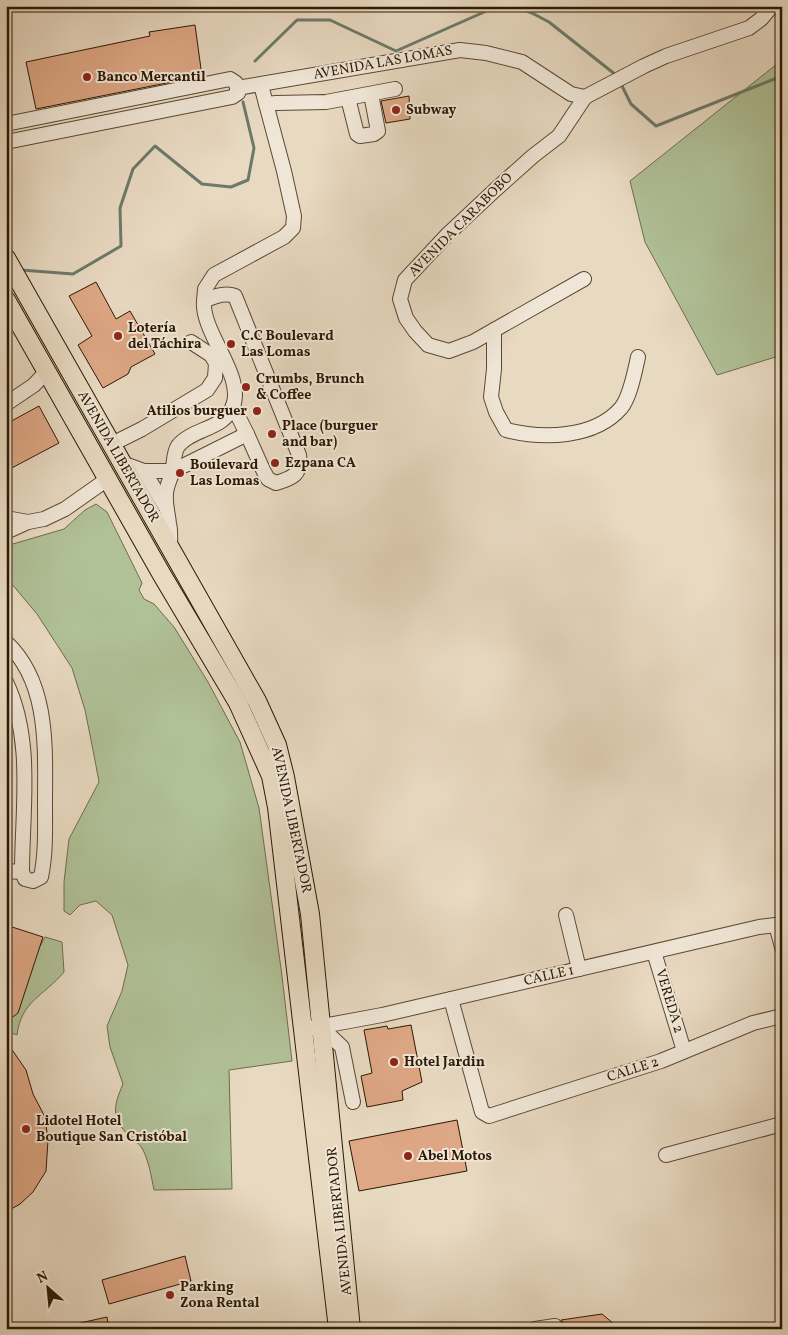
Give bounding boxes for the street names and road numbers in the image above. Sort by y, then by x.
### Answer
street label: AVENIDA LAS LOMAS [312,41,454,85]
street label: AVENIDA CARABOBO [405,169,517,281]
street label: AVENIDA LIBERTADOR [72,388,164,527]
street label: AVENIDA LIBERTADOR [266,745,316,895]
street label: CALLE 1 [522,961,576,991]
street label: VEREDA 2 [650,967,688,1035]
street label: CALLE 2 [605,1053,661,1087]
street label: AVENIDA LIBERTADOR [323,1145,357,1296]

